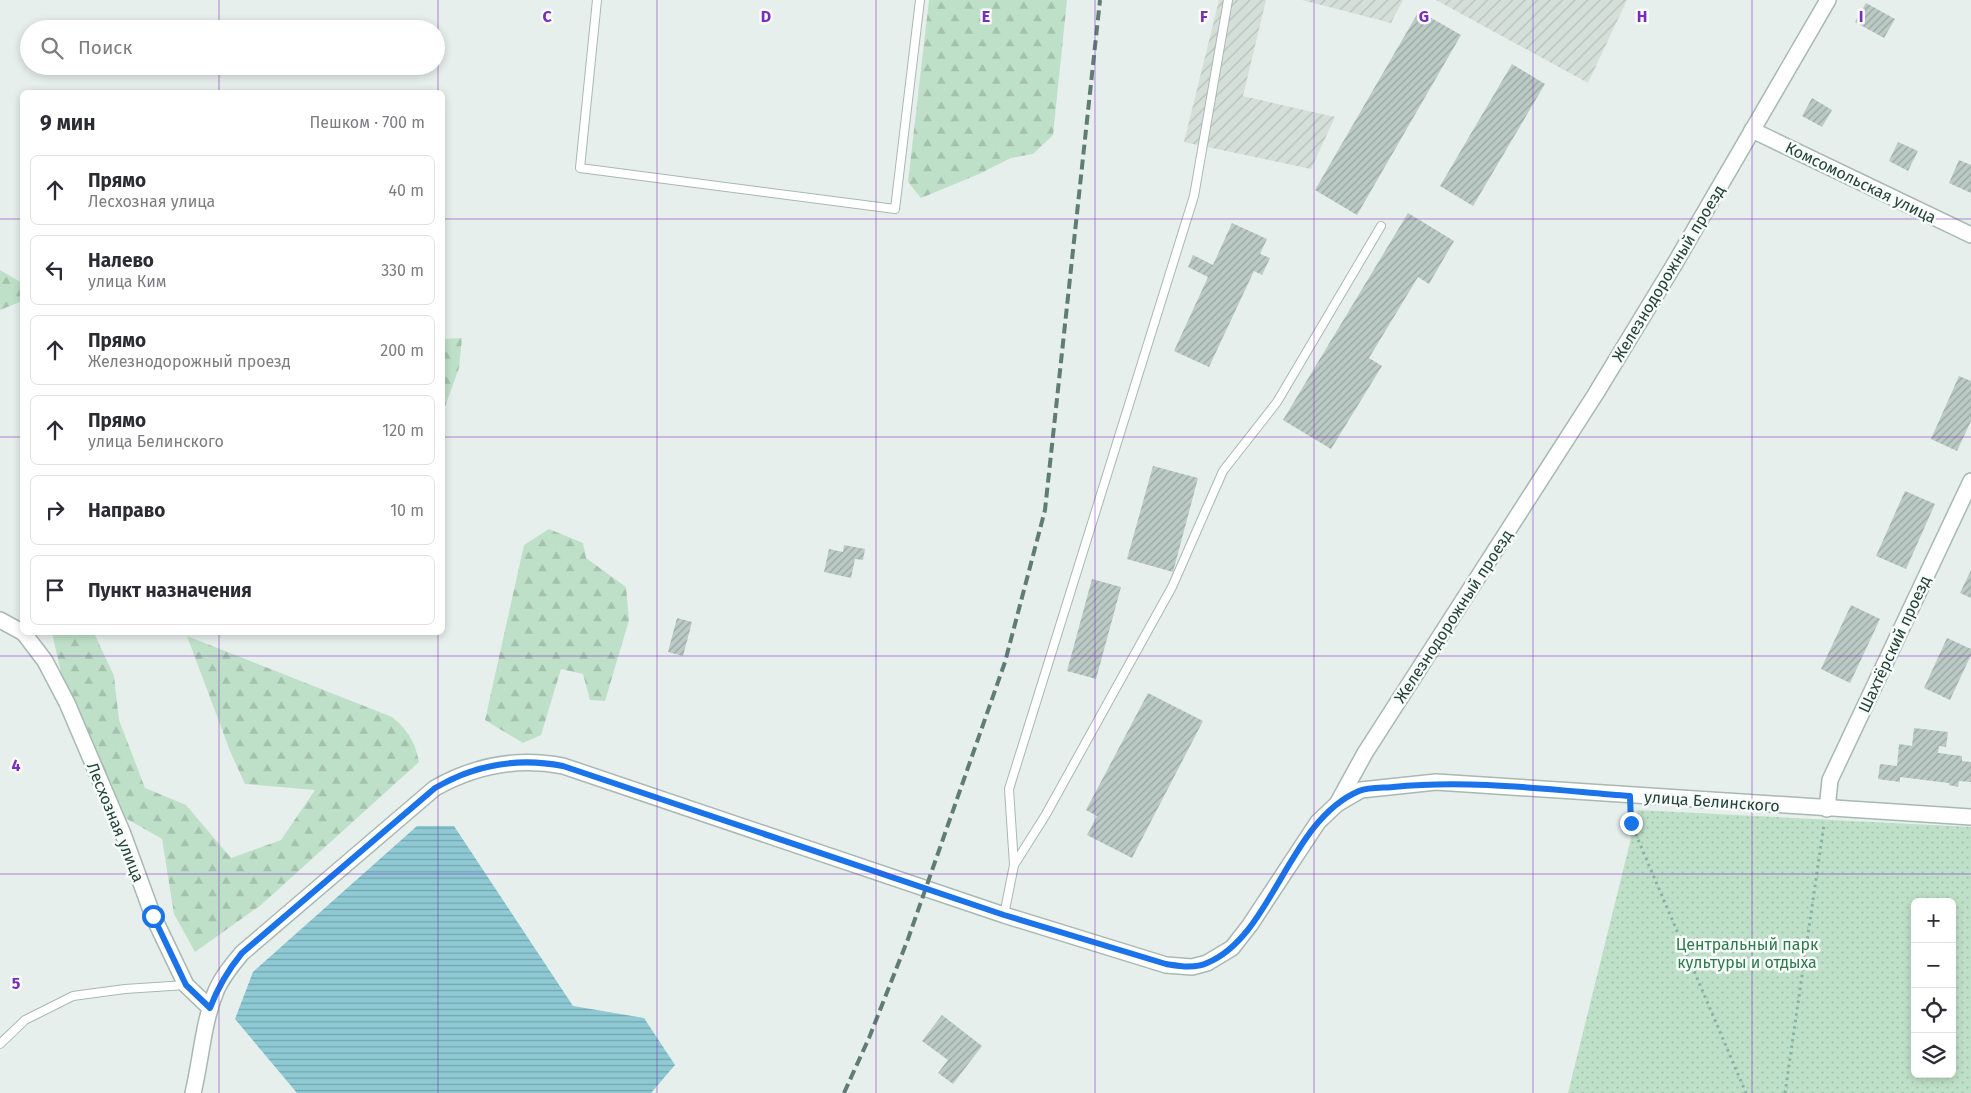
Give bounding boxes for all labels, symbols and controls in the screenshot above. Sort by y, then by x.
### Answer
text: C [542,7,552,26]
text: D [761,7,771,26]
text: E [982,7,990,26]
text: F [1200,7,1208,26]
text: G [1419,7,1429,26]
text: H [1637,7,1647,26]
text: I [1859,7,1863,26]
search box [20,20,445,75]
icon: search [38,34,66,62]
text: Поиск [78,36,132,59]
text: 9 мин [40,110,96,136]
text: Пешком · 700 m [309,113,425,132]
street label: Комсомольская улица [1782,138,1939,227]
text: Прямо [88,169,146,192]
icon: ahead [41,176,69,204]
text: 40 m [389,181,424,200]
street label: Железнодорожный проезд [1608,181,1729,365]
text: Лесхозная улица [88,192,215,211]
text: Налево [88,249,154,272]
icon: left [41,256,69,284]
text: 330 m [381,261,424,280]
text: улица Ким [88,272,167,291]
text: Прямо [88,329,146,352]
icon: ahead [41,336,69,364]
text: 200 m [380,341,424,360]
text: Железнодорожный проезд [88,352,291,371]
text: Прямо [88,409,146,432]
icon: ahead [41,416,69,444]
text: 120 m [382,421,424,440]
text: улица Белинского [88,432,224,451]
icon: right [41,496,69,524]
text: Направо [88,499,165,522]
text: 10 m [390,501,424,520]
street label: Железнодорожный проезд [1390,526,1517,706]
street label: Шахтёрский проезд [1854,573,1935,716]
icon: arrive [41,576,69,604]
text: Пункт назначения [88,579,252,602]
text: 4 [11,756,21,775]
street label: Лесхозная улица [83,760,148,885]
street label: улица Белинского [1644,787,1780,816]
route end [1620,812,1643,835]
map controls [1911,898,1956,1078]
button: + [1911,898,1956,943]
route start [142,905,165,928]
park label: Центральный парк культуры и отдыха [1676,935,1819,972]
button: − [1911,943,1956,988]
text: 5 [12,974,21,993]
button: locate [1911,988,1956,1033]
button: layers [1911,1033,1956,1078]

